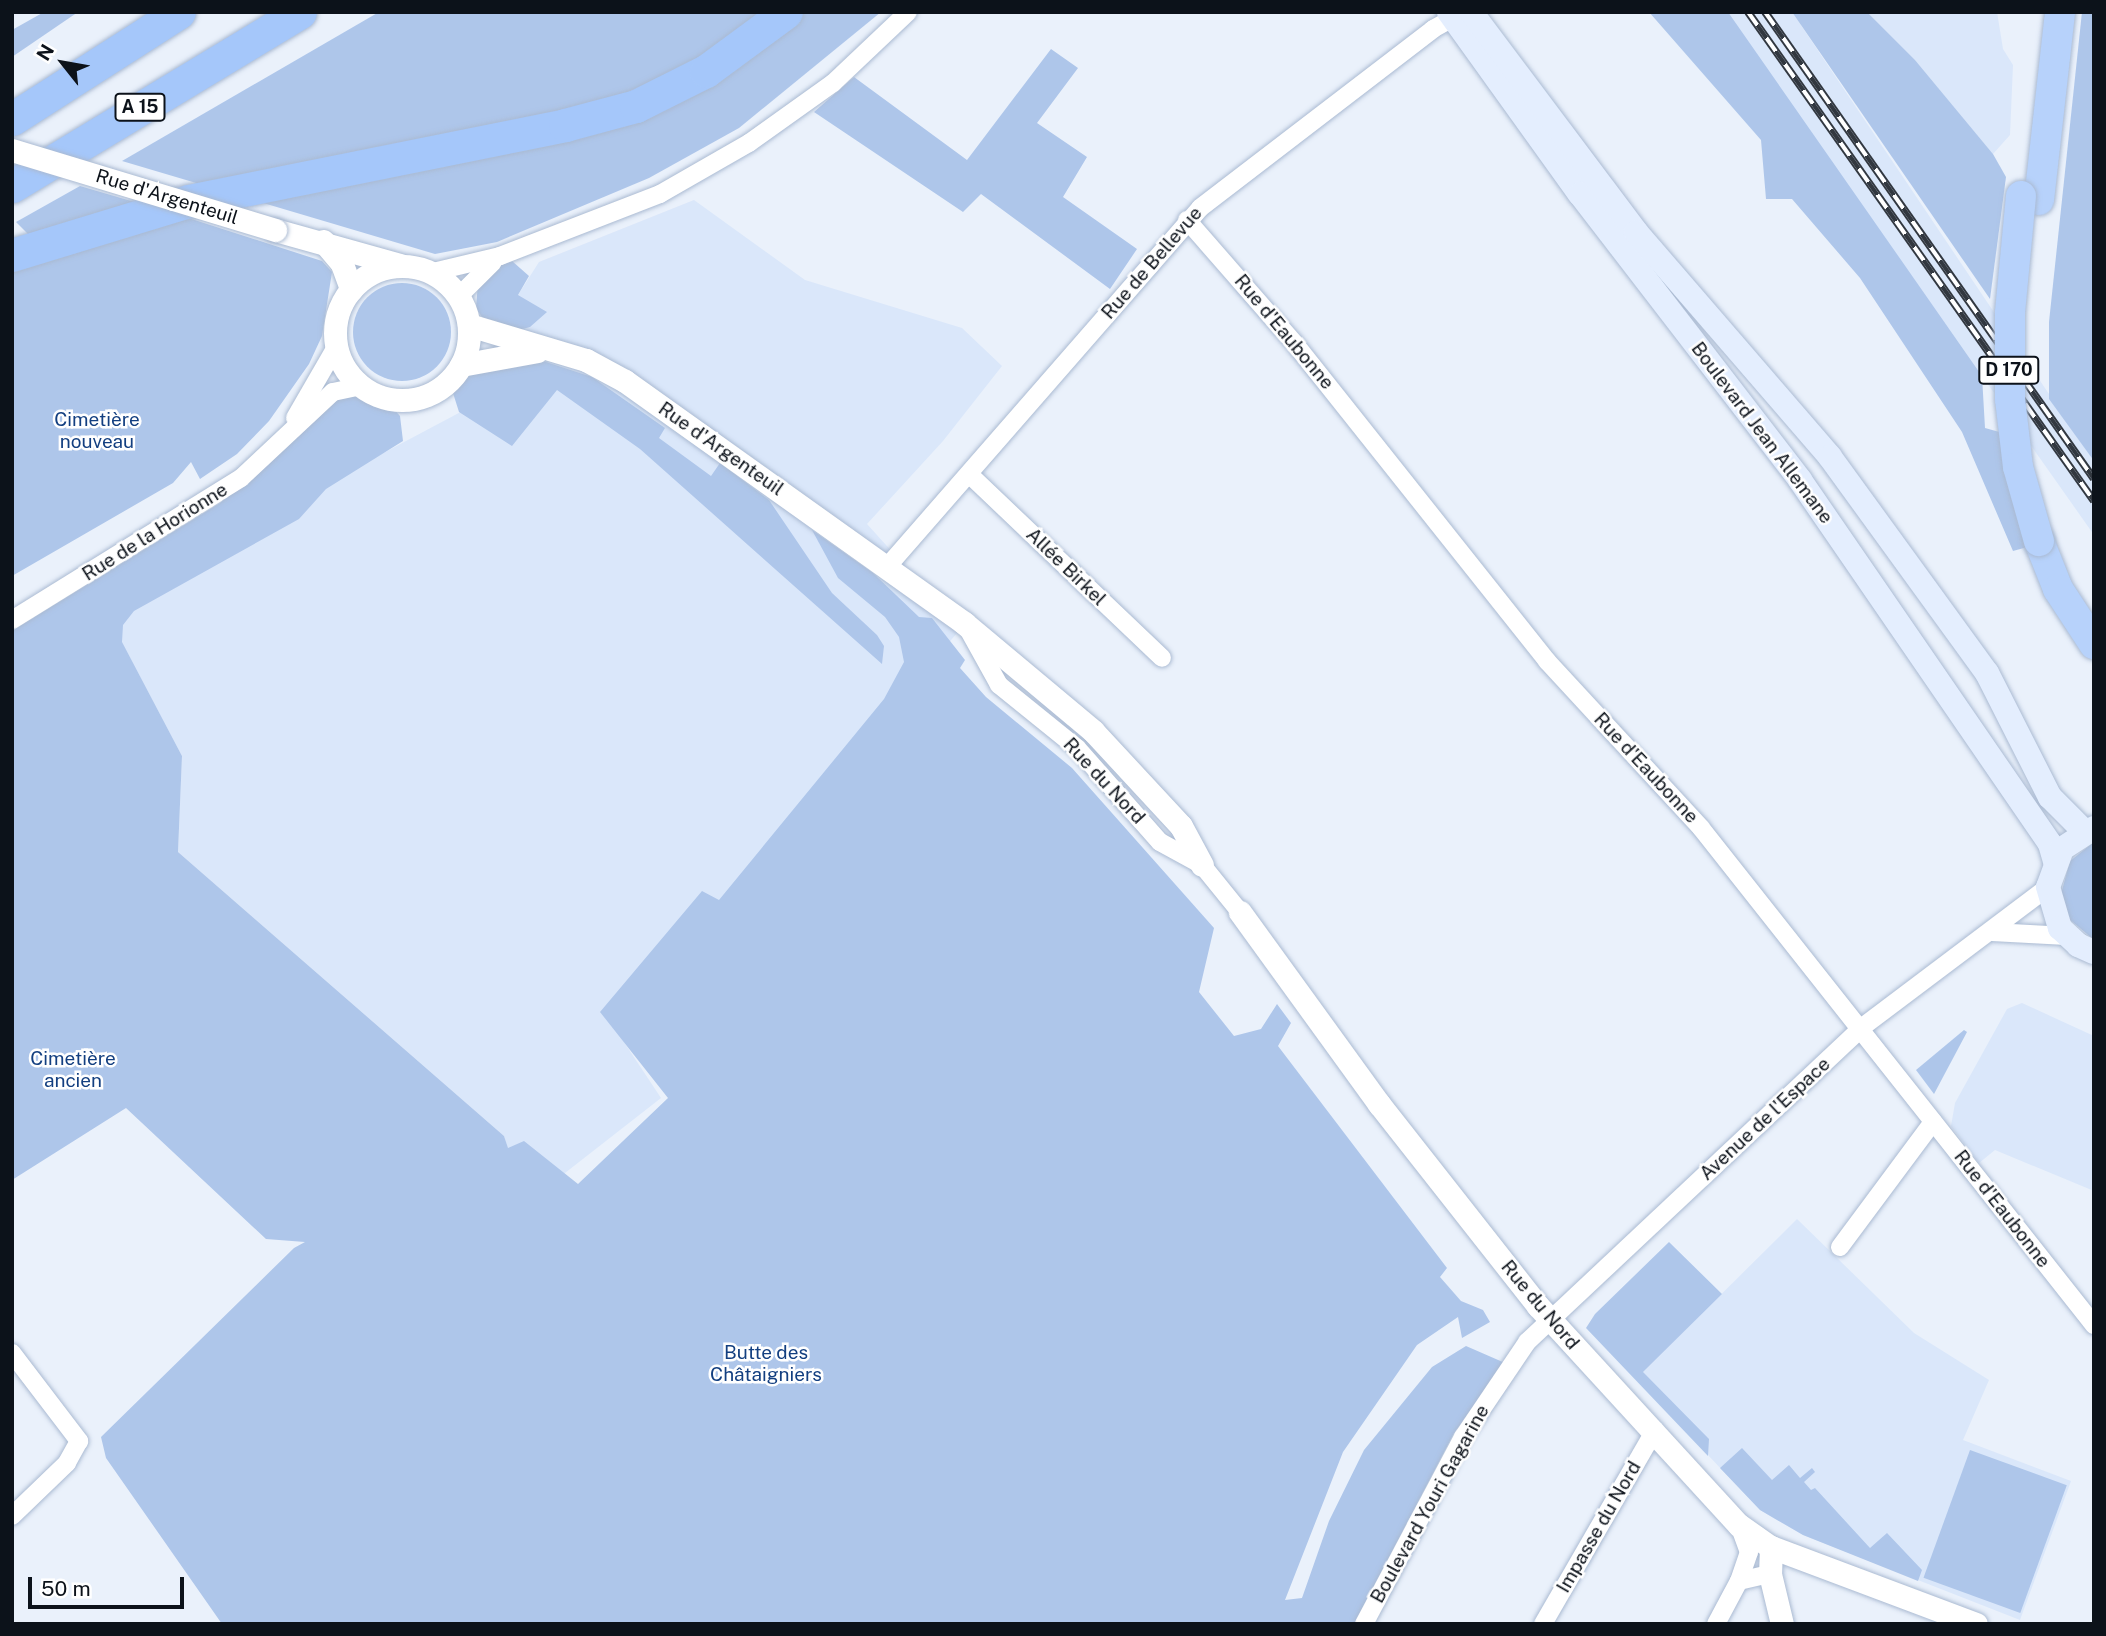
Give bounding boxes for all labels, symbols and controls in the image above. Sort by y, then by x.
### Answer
north arrow [28,28,98,98]
text: N [32,40,58,64]
road number: A 15 [114,92,166,122]
street label: Rue d'Argenteuil [93,164,241,230]
street label: Rue de Bellevue [1097,202,1207,324]
street label: Rue d'Eaubonne [1229,270,1339,394]
street label: Boulevard Jean Allemane [1686,338,1838,528]
road number: D 170 [1978,356,2040,384]
street label: Rue d'Argenteuil [654,397,788,501]
park label: Cimetière nouveau [54,409,140,453]
street label: Rue de la Horionne [78,478,232,586]
street label: Allée Birkel [1021,523,1111,611]
street label: Rue d'Eaubonne [1589,708,1703,828]
street label: Rue du Nord [1058,733,1150,829]
park label: Cimetière ancien [30,1048,116,1092]
street label: Avenue de l'Espace [1695,1053,1835,1185]
street label: Rue d'Eaubonne [1949,1146,2055,1272]
street label: Rue du Nord [1496,1256,1584,1354]
park label: Butte des Châtaigniers [710,1342,822,1386]
street label: Boulevard Youri Gagarine [1366,1401,1494,1607]
street label: Impasse du Nord [1552,1457,1646,1597]
scale bar [32,1562,187,1606]
text: 50 m [41,1576,91,1601]

